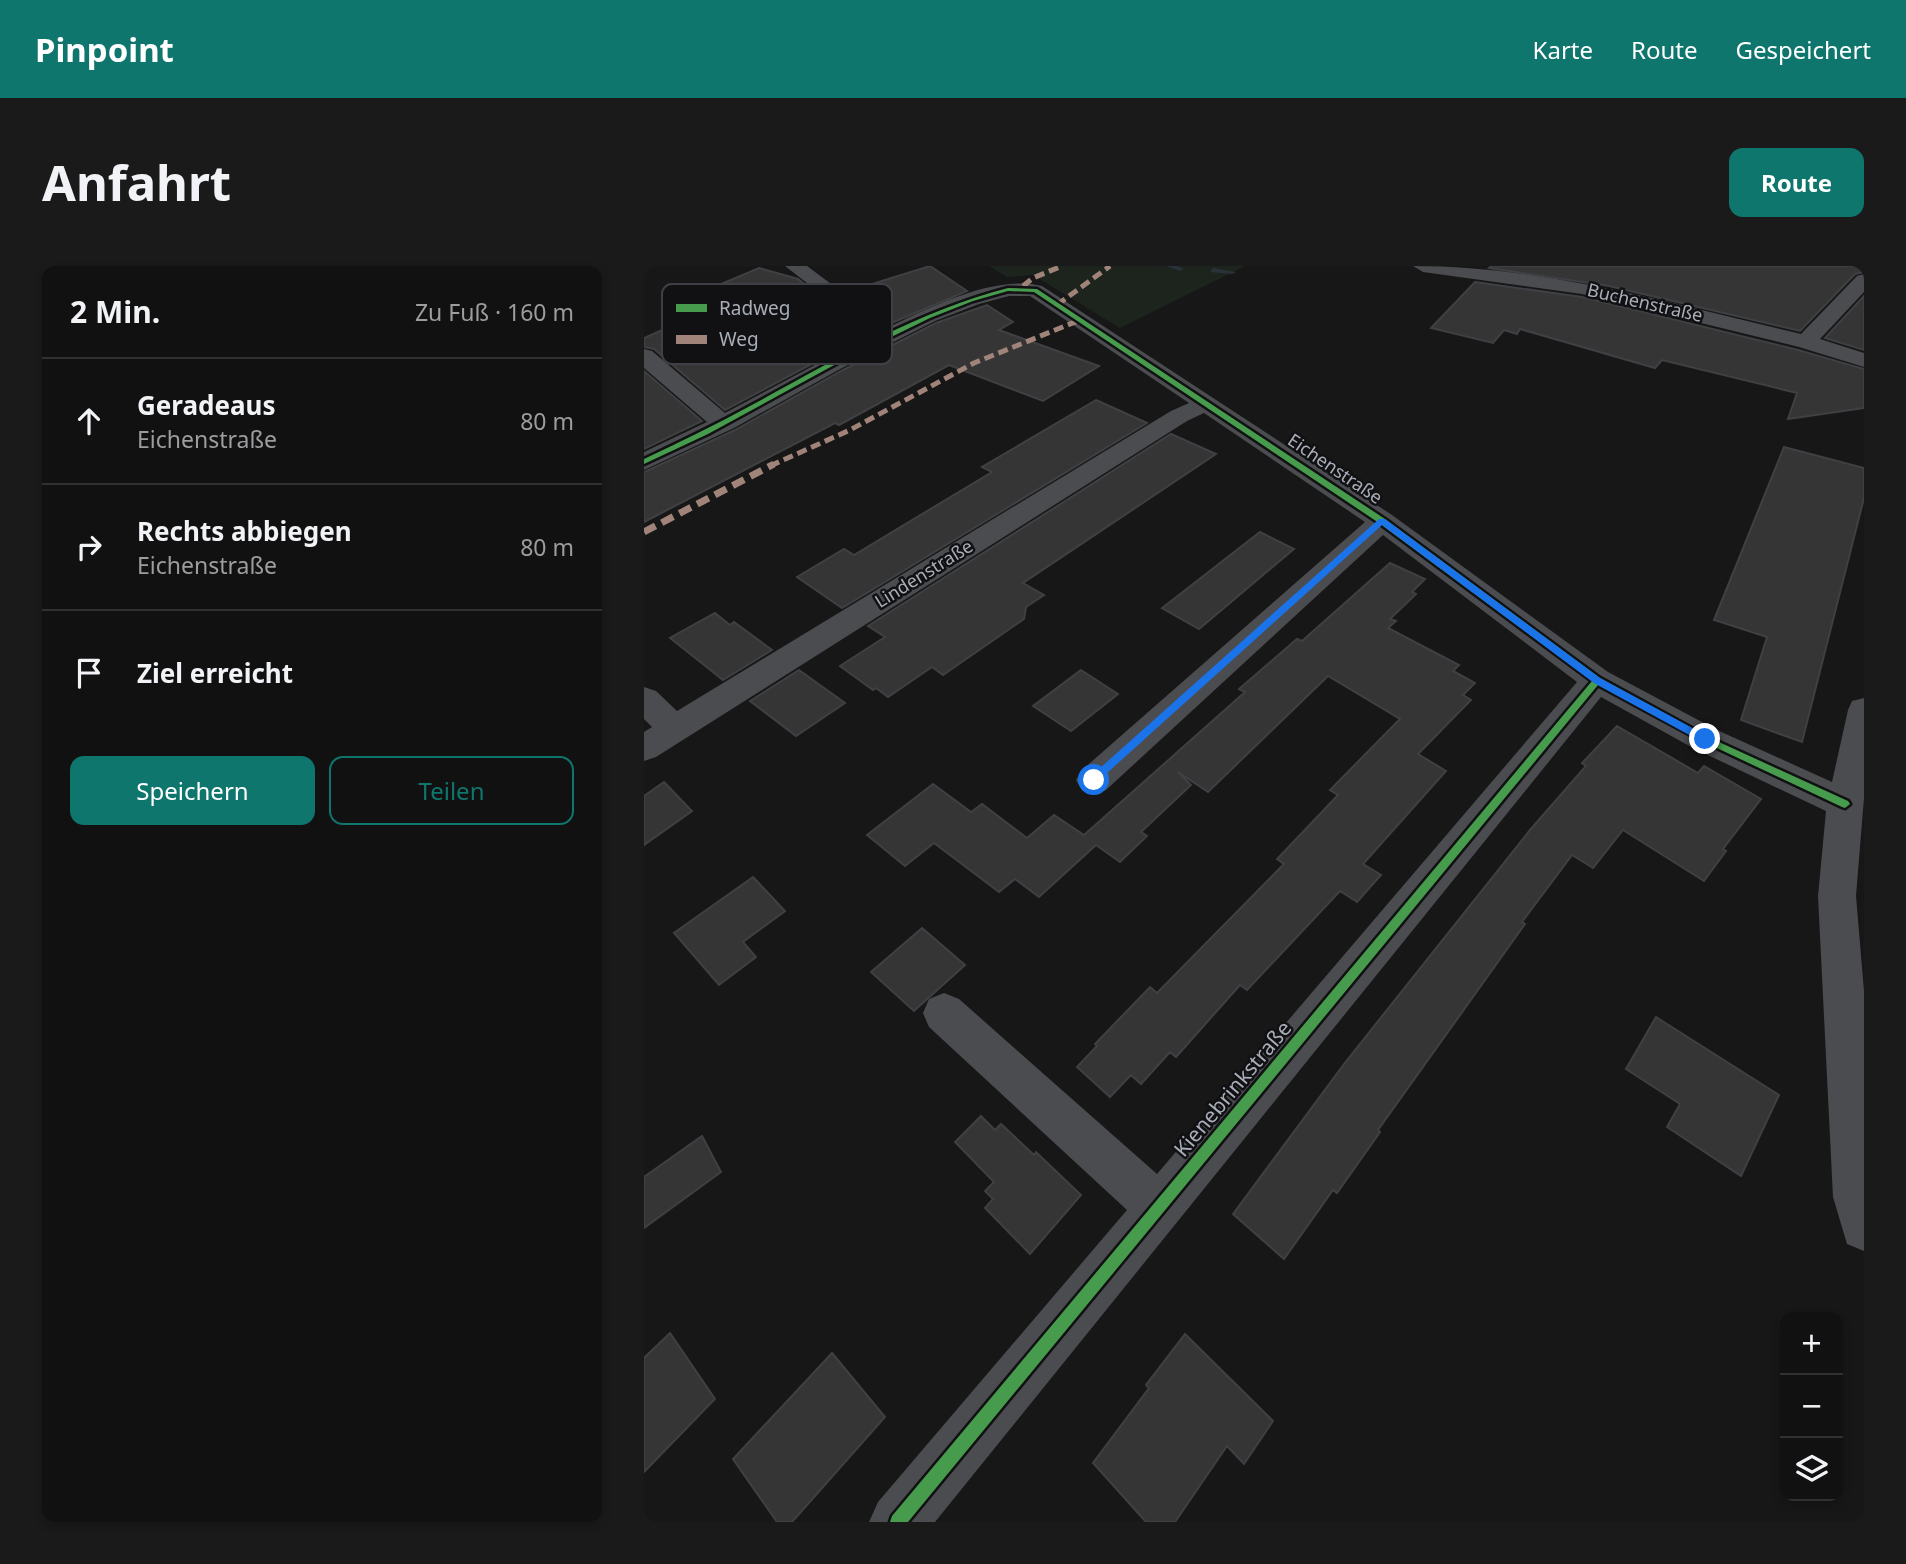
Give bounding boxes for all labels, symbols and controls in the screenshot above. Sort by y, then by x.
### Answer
text: Pinpoint [35,27,174,72]
text: Karte [1533,33,1593,66]
text: Route [1631,33,1698,66]
text: Gespeichert [1736,33,1871,66]
button: Route [1729,148,1864,217]
text: Anfahrt [42,149,231,215]
street label: Buchenstraße [1585,277,1705,327]
legend [662,284,892,364]
text: 2 Min. [70,291,160,332]
text: Radweg [719,295,791,321]
text: Zu Fuß · 160 m [415,296,574,328]
text: Weg [719,326,759,352]
text: Geradeaus [137,387,276,423]
icon: ahead [70,402,108,440]
text: 80 m [520,405,574,437]
text: Eichenstraße [137,423,277,455]
street label: Eichenstraße [1283,428,1388,509]
text: Rechts abbiegen [137,513,352,549]
icon: right [70,528,108,566]
text: 80 m [520,531,574,563]
street label: Lindenstraße [870,533,977,613]
text: Eichenstraße [137,549,277,581]
icon: arrive [70,654,108,692]
text: Ziel erreicht [137,655,293,691]
route end [1689,723,1720,754]
button: Speichern [70,756,315,825]
button: Teilen [329,756,574,825]
route start [1078,764,1109,795]
street label: Kienebrinkstraße [1167,1015,1297,1162]
map controls [1780,1312,1843,1501]
button: + [1780,1312,1843,1375]
button: − [1780,1375,1843,1438]
button: layers [1780,1438,1843,1501]

